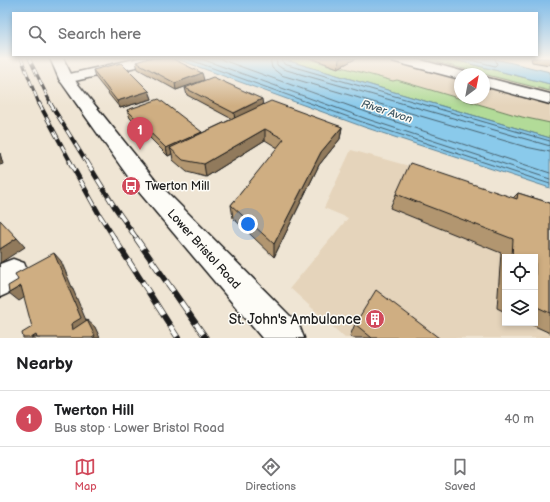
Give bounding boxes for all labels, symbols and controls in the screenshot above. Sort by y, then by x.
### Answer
search box [12,12,538,56]
icon: search [26,23,48,45]
text: Search here [58,25,141,44]
north arrow [454,68,490,104]
water label: River Avon [360,97,414,126]
pin: 1 [127,117,153,150]
bus stop icon: Twerton Mill [120,175,142,197]
place label: Twerton Mill [145,179,209,194]
street label: Lower Bristol Road [164,206,244,292]
your location [238,214,258,234]
map controls [502,254,538,326]
button: locate [502,254,538,290]
button: layers [502,290,538,326]
building icon: St. John's Ambulance [364,308,386,330]
place label: St. John's Ambulance [229,311,361,328]
text: Nearby [16,354,73,374]
text: Twerton Hill [54,401,134,420]
text: 1 [26,411,32,427]
text: 40 m [504,411,534,427]
text: Bus stop · Lower Bristol Road [54,420,224,436]
tab: Map [74,456,97,493]
tab: Directions [245,456,296,493]
tab: Saved [445,456,476,493]

